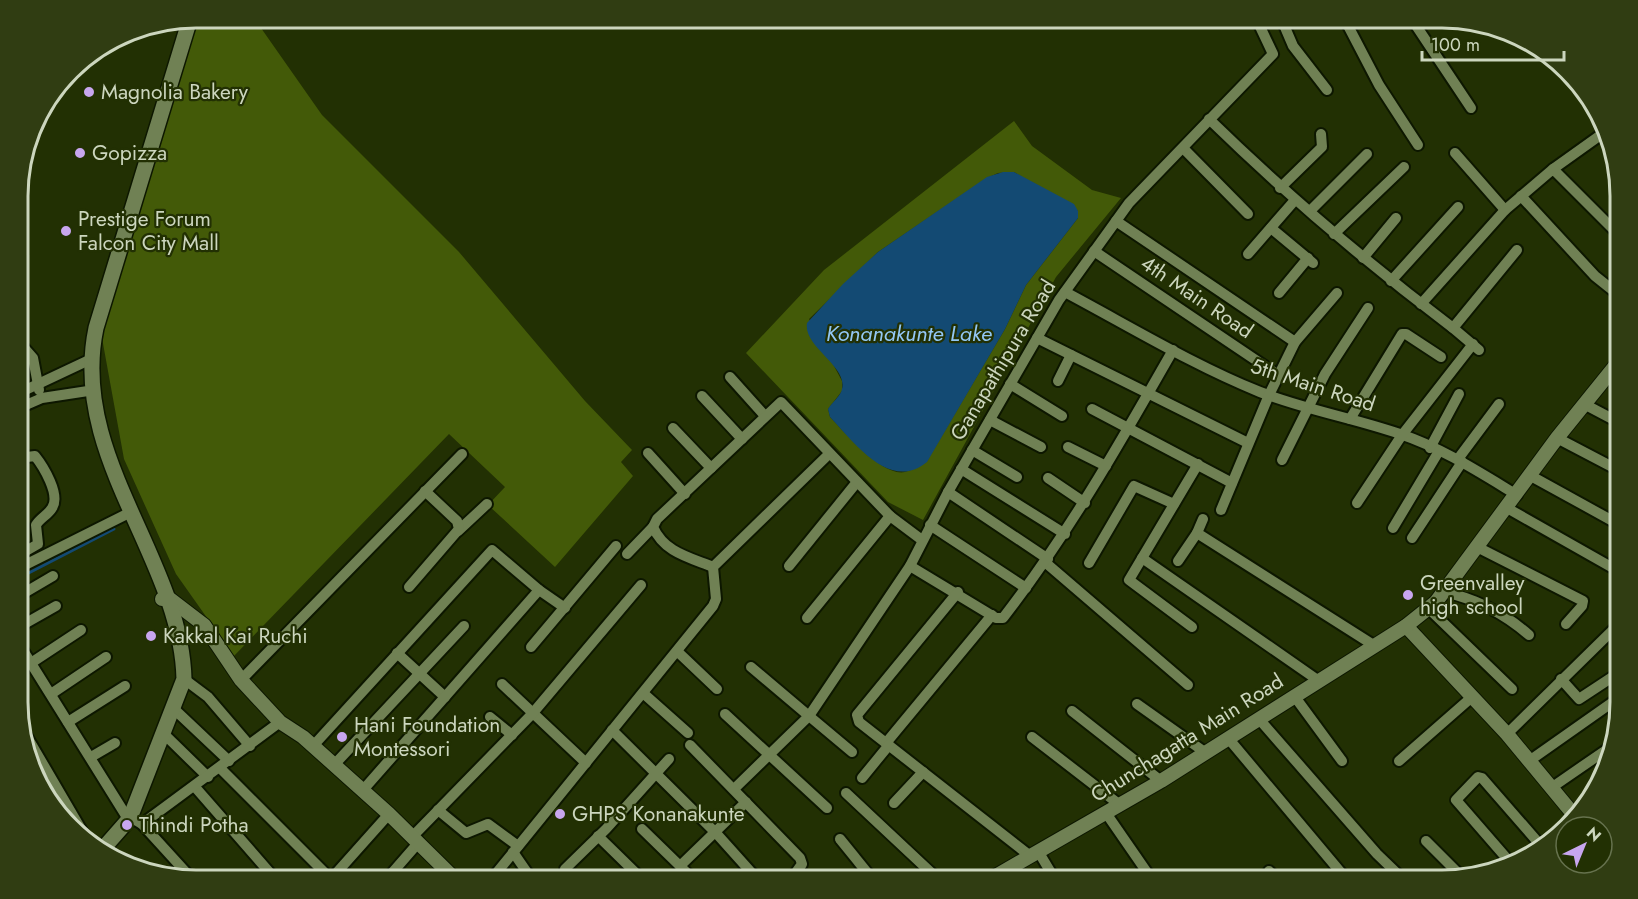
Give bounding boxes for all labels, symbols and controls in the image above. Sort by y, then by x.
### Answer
scale bar [1422,24,1564,62]
text: 100 m [1431,32,1480,58]
place label: Magnolia Bakery [101,77,249,107]
marker: Magnolia Bakery [82,85,96,99]
place label: Gopizza [92,138,167,168]
marker: Gopizza [73,146,87,160]
place label: Prestige Forum Falcon City Mall [78,204,219,258]
marker: Prestige Forum Falcon City Mall [59,224,73,238]
street label: 4th Main Road [1135,248,1259,346]
street label: Ganapathipura Road [943,274,1063,446]
water label: Konanakunte Lake [826,317,992,349]
street label: 5th Main Road [1247,351,1379,419]
place label: Greenvalley high school [1420,568,1525,622]
marker: Greenvalley high school [1401,588,1415,602]
place label: Kakkal Kai Ruchi [163,621,308,651]
marker: Kakkal Kai Ruchi [144,629,158,643]
street label: Chunchagatta Main Road [1085,666,1289,810]
place label: Hani Foundation Montessori [354,710,500,764]
marker: Hani Foundation Montessori [335,730,349,744]
place label: GHPS Konanakunte [572,799,745,829]
marker: GHPS Konanakunte [553,807,567,821]
place label: Thindi Potha [139,810,249,840]
north arrow [1554,815,1614,875]
marker: Thindi Potha [120,818,134,832]
text: N [1581,822,1606,847]

